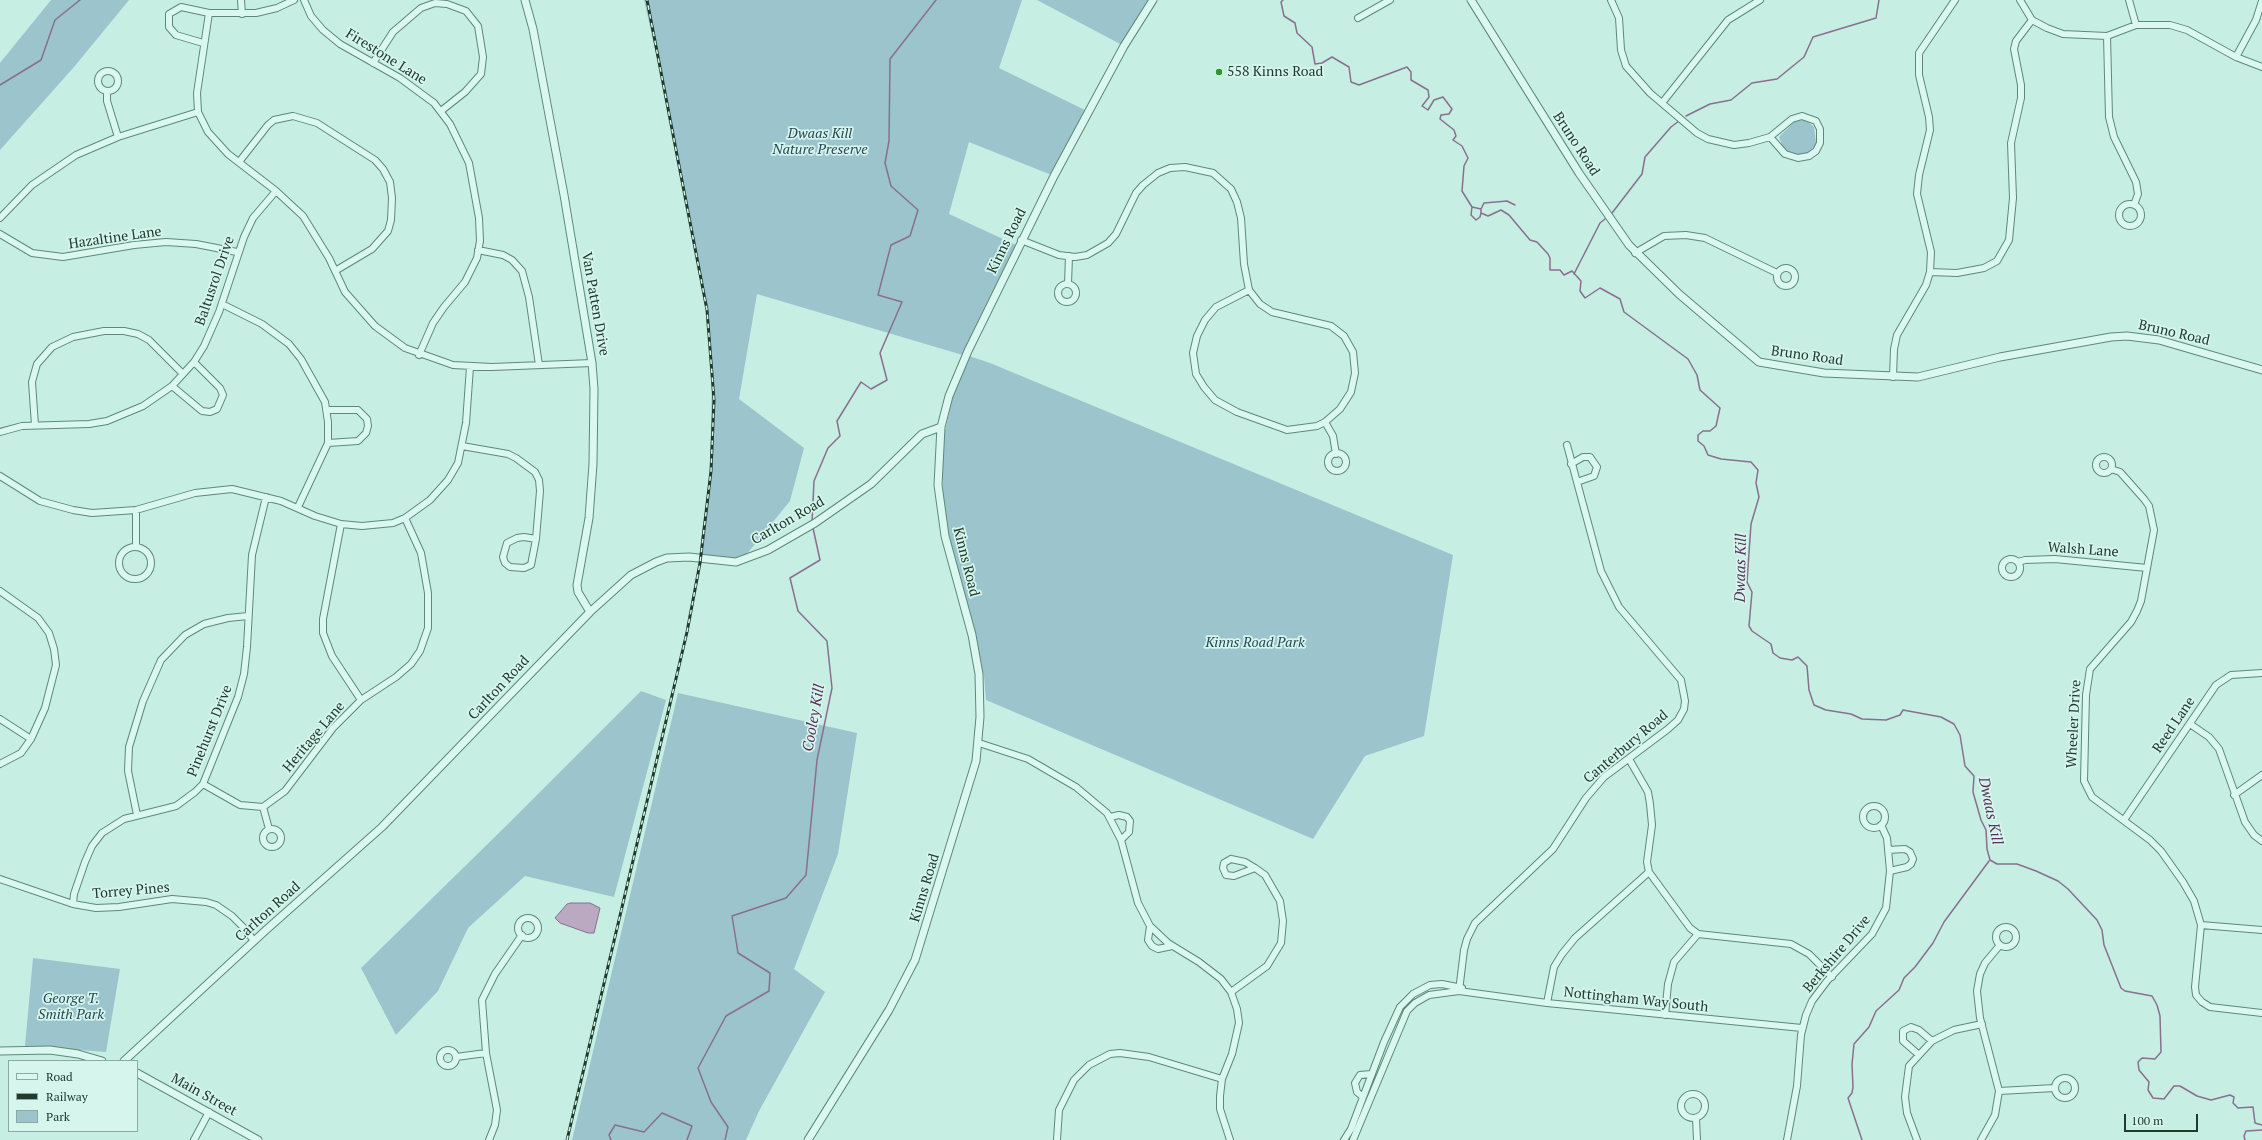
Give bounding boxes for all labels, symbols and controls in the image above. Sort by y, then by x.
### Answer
street label: Firestone Lane [342,25,430,89]
place label: 558 Kinns Road [1227,64,1323,80]
marker: 558 Kinns Road [1214,67,1224,77]
street label: Bruno Road [1549,109,1603,179]
park label: Dwaas Kill Nature Preserve [772,126,868,158]
street label: Kinns Road [984,206,1030,276]
street label: Hazaltine Lane [67,223,163,253]
street label: Baltusrol Drive [192,234,238,328]
street label: Van Patten Drive [578,251,612,357]
street label: Bruno Road [2137,317,2211,349]
street label: Bruno Road [1770,343,1844,369]
street label: Carlton Road [748,493,828,549]
street label: Kinns Road [949,526,983,598]
water label: Dwaas Kill [1731,533,1751,603]
street label: Walsh Lane [2047,539,2119,561]
park label: Kinns Road Park [1205,635,1305,651]
street label: Carlton Road [465,652,533,724]
street label: Wheeler Drive [2063,679,2085,769]
street label: Pinehurst Drive [184,683,236,779]
water label: Cooley Kill [799,683,829,753]
street label: Reed Lane [2149,694,2199,756]
street label: Heritage Lane [280,698,348,776]
street label: Canterbury Road [1580,707,1672,787]
water label: Dwaas Kill [1974,775,2006,847]
street label: Kinns Road [907,852,943,924]
street label: Carlton Road [232,878,304,946]
street label: Torrey Pines [92,879,170,903]
street label: Berkshire Drive [1800,912,1874,996]
street label: Nottingham Way South [1563,984,1709,1016]
park label: George T. Smith Park [38,991,104,1024]
legend [8,1060,138,1132]
text: Road [46,1069,73,1084]
street label: Main Street [168,1070,240,1120]
text: Railway [46,1089,88,1104]
scale bar [2126,1106,2200,1132]
text: Park [46,1109,70,1124]
text: 100 m [2131,1113,2163,1128]

